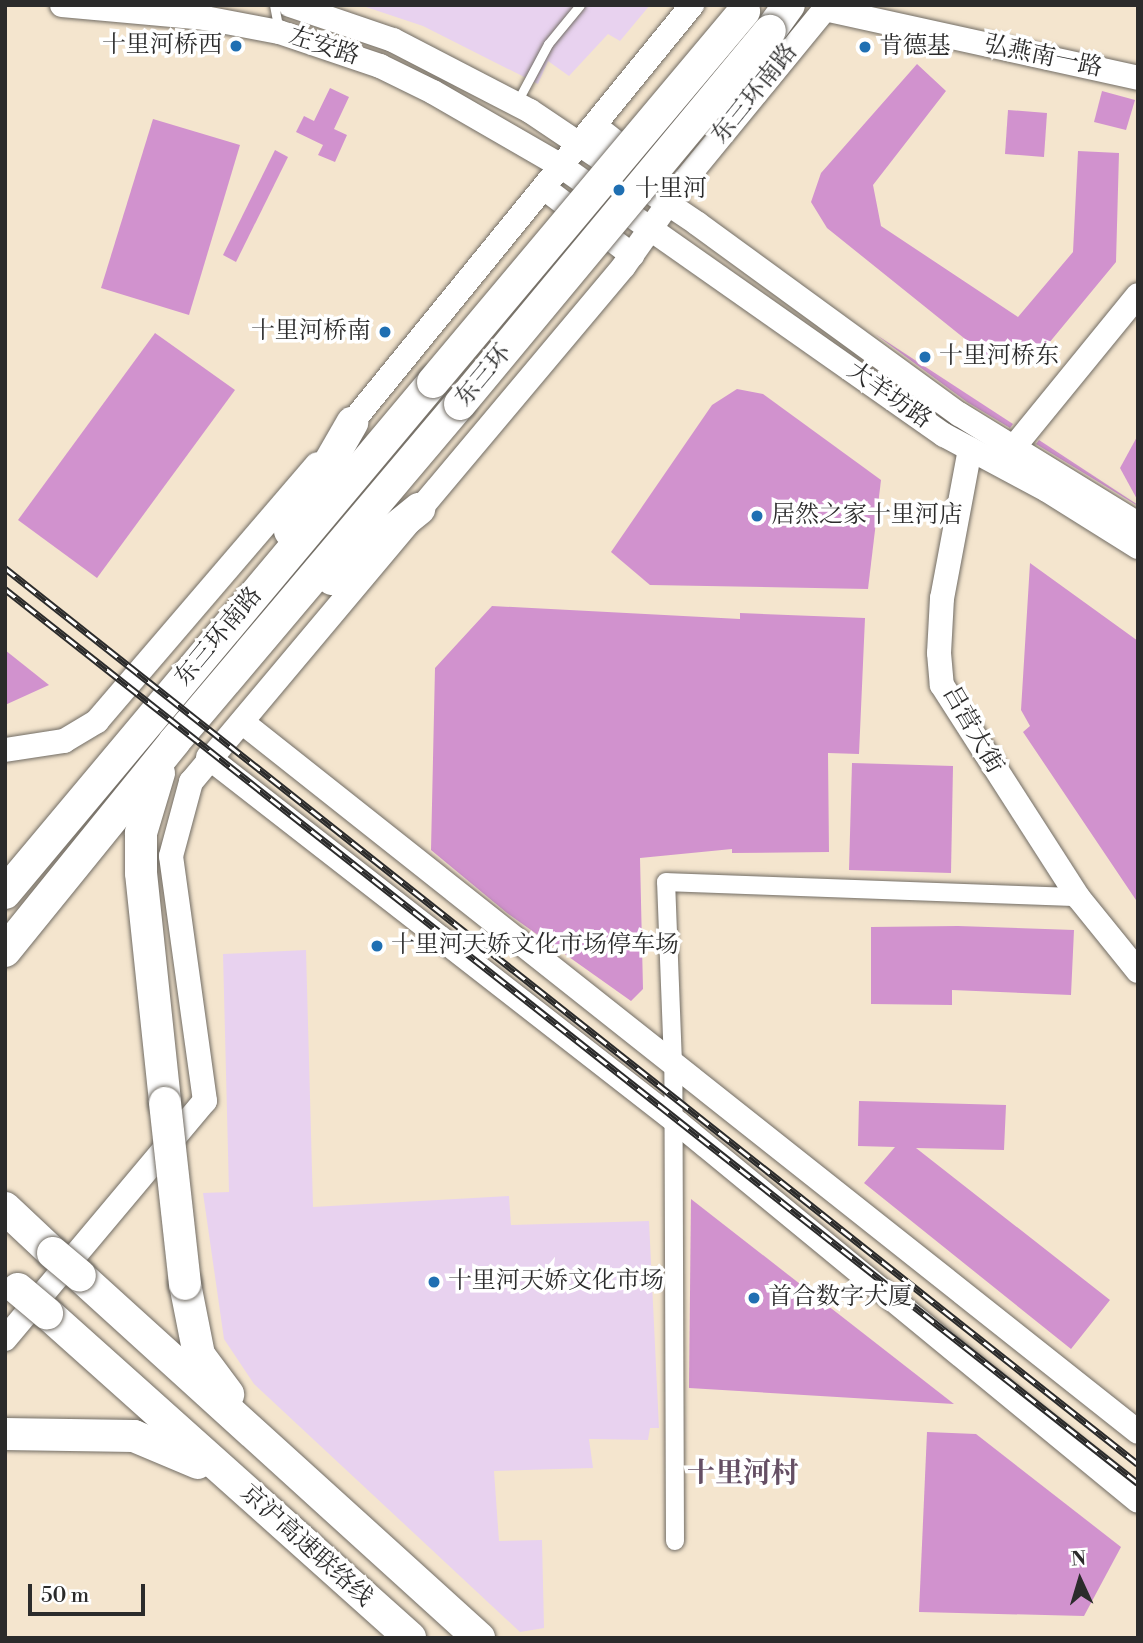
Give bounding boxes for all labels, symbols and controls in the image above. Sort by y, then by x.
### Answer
street label: 左安路 [285,22,363,72]
street label: 弘燕南一路 [981,30,1105,84]
place label: 十里河桥西 [102,32,222,60]
place label: 肯德基 [879,33,951,61]
marker: 十里河桥西 [228,38,244,54]
street label: 东三环南路 [706,38,804,150]
marker: 肯德基 [857,39,873,55]
place label: 十里河 [635,176,707,204]
marker: 十里河 [609,180,629,200]
place label: 十里河桥南 [251,318,371,346]
marker: 十里河桥南 [377,324,393,340]
street label: 东三环 [450,339,518,413]
place label: 十里河桥东 [939,343,1059,371]
marker: 十里河桥东 [917,349,933,365]
street label: 大羊坊路 [841,357,937,435]
place label: 居然之家十里河店 [771,502,963,530]
marker: 居然之家十里河店 [749,508,765,524]
street label: 东三环南路 [169,582,269,692]
street label: 吕营大街 [936,681,1008,779]
place label: 十里河天娇文化市场停车场 [391,932,679,960]
marker: 十里河天娇文化市场停车场 [369,938,385,954]
place label: 十里河天娇文化市场 [448,1268,664,1296]
marker: 十里河天娇文化市场 [426,1274,442,1290]
place label: 首合数字大厦 [768,1284,912,1312]
marker: 首合数字大厦 [746,1290,762,1306]
district label: 十里河村 [687,1457,799,1491]
street label: 京沪高速联络线 [234,1479,378,1613]
north arrow [1045,1545,1115,1615]
text: N [1070,1547,1087,1572]
scale bar [32,1570,149,1614]
text: 50 m [41,1583,89,1609]

